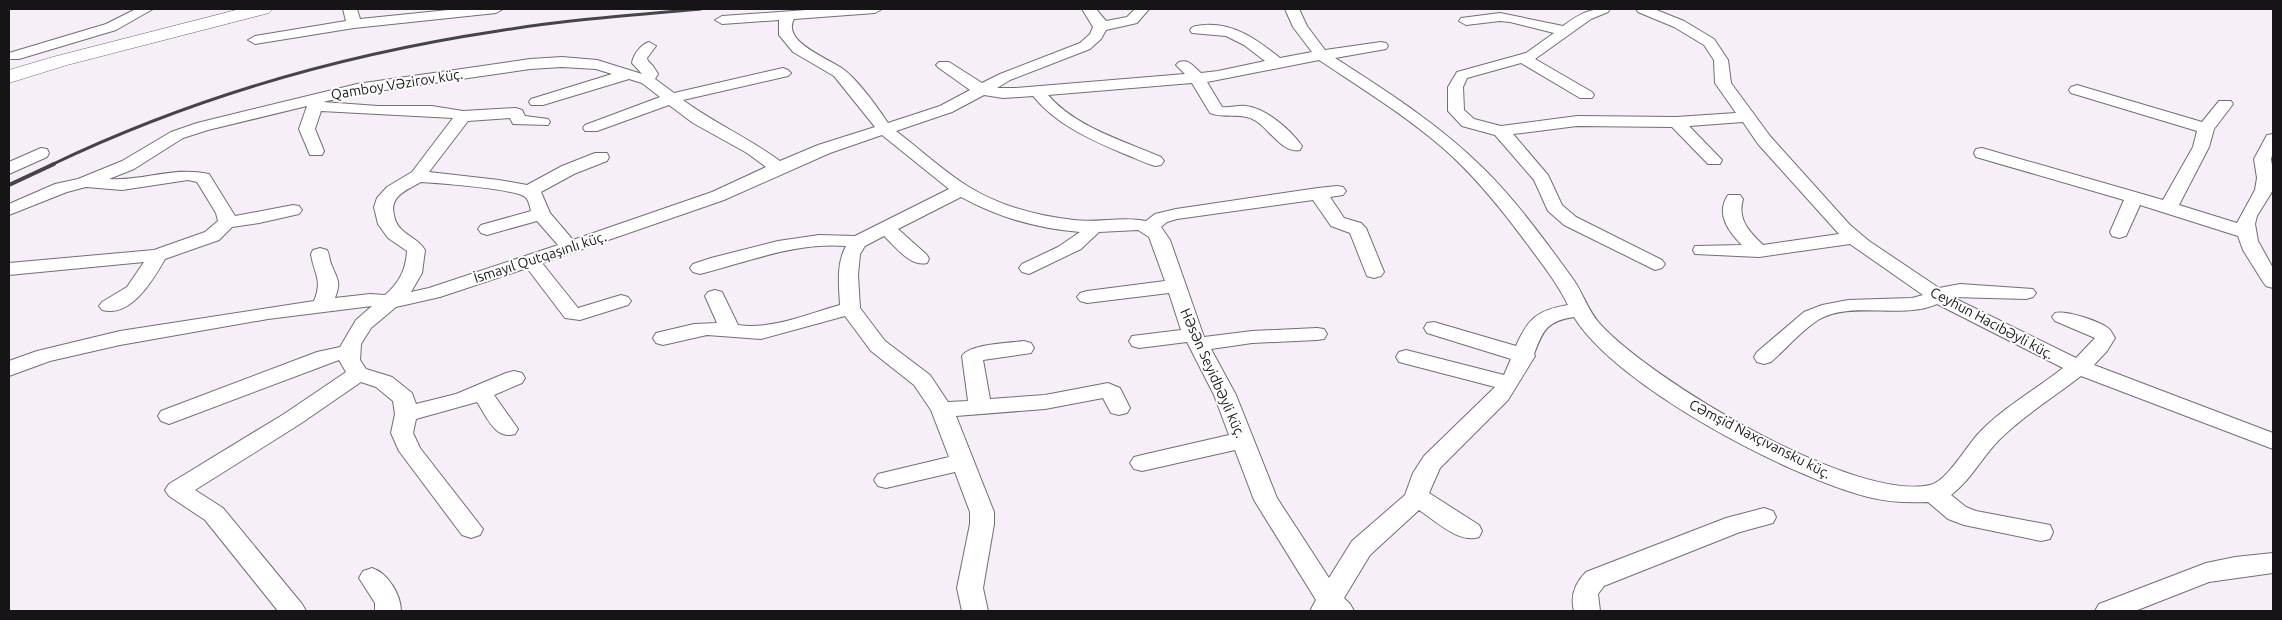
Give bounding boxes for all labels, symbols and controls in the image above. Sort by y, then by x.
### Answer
street label: Qamboy Vəzirov küç. [330,66,464,102]
street label: İsmayıl Qutqaşınlı küç. [472,228,608,286]
street label: Ceyhun Hacıbəyli küç. [1928,284,2056,362]
street label: Həsən Seyidbəyli küç. [1177,306,1249,440]
street label: Cəmşid Naxçıvansku küç. [1687,396,1833,482]

